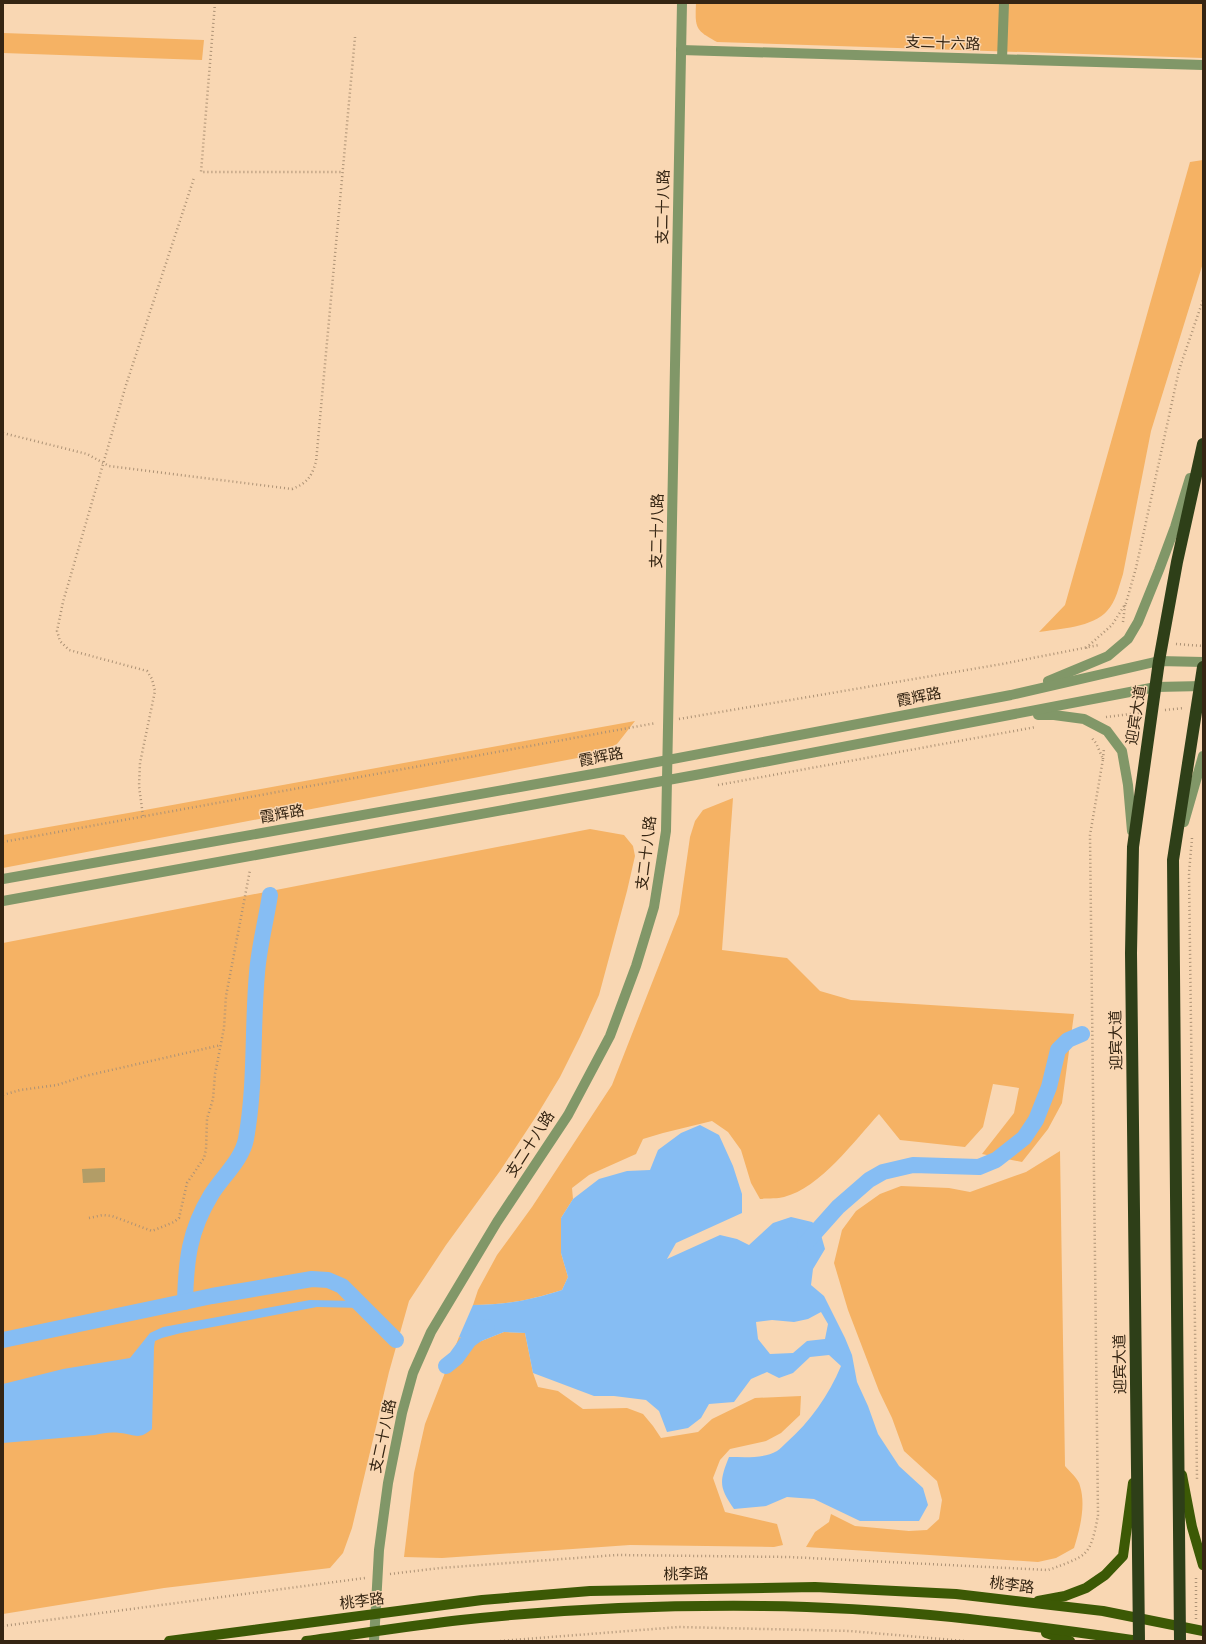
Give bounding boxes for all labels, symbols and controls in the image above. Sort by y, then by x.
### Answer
street label: 支二十六路 [905,32,981,53]
street label: 支二十八路 [652,169,673,245]
street label: 支二十八路 [646,493,667,569]
street label: 霞辉路 [895,683,943,710]
street label: 迎宾大道 [1121,684,1150,746]
street label: 霞辉路 [577,743,625,770]
street label: 霞辉路 [258,800,306,827]
street label: 支二十八路 [632,815,660,891]
street label: 迎宾大道 [1105,1010,1126,1070]
street label: 支二十八路 [501,1107,558,1180]
street label: 迎宾大道 [1109,1334,1130,1394]
street label: 支二十八路 [365,1397,400,1475]
street label: 桃李路 [663,1564,709,1583]
street label: 桃李路 [989,1572,1036,1597]
street label: 桃李路 [338,1588,385,1613]

